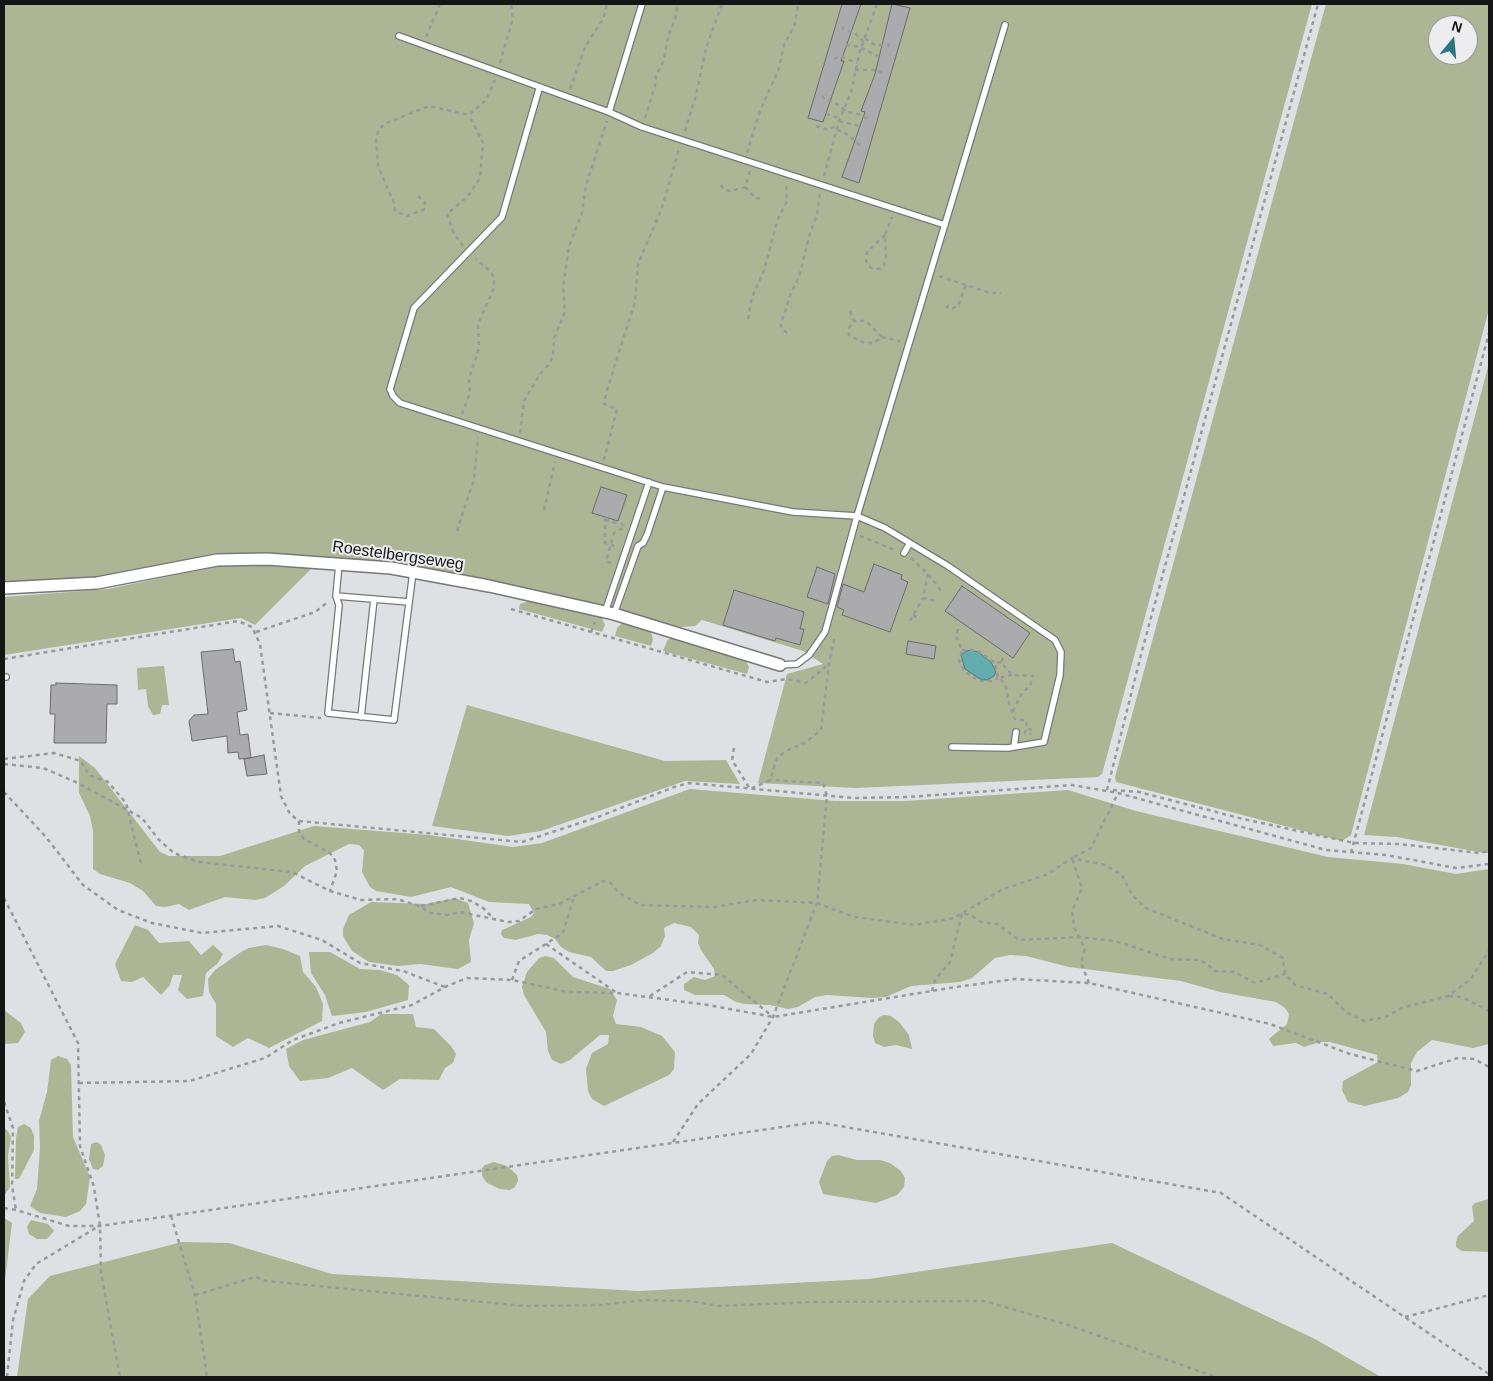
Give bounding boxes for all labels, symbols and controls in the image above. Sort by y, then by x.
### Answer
north arrow [1428,15,1478,65]
text: N [1450,17,1464,36]
street label: Roestelbergseweg [331,537,465,575]

